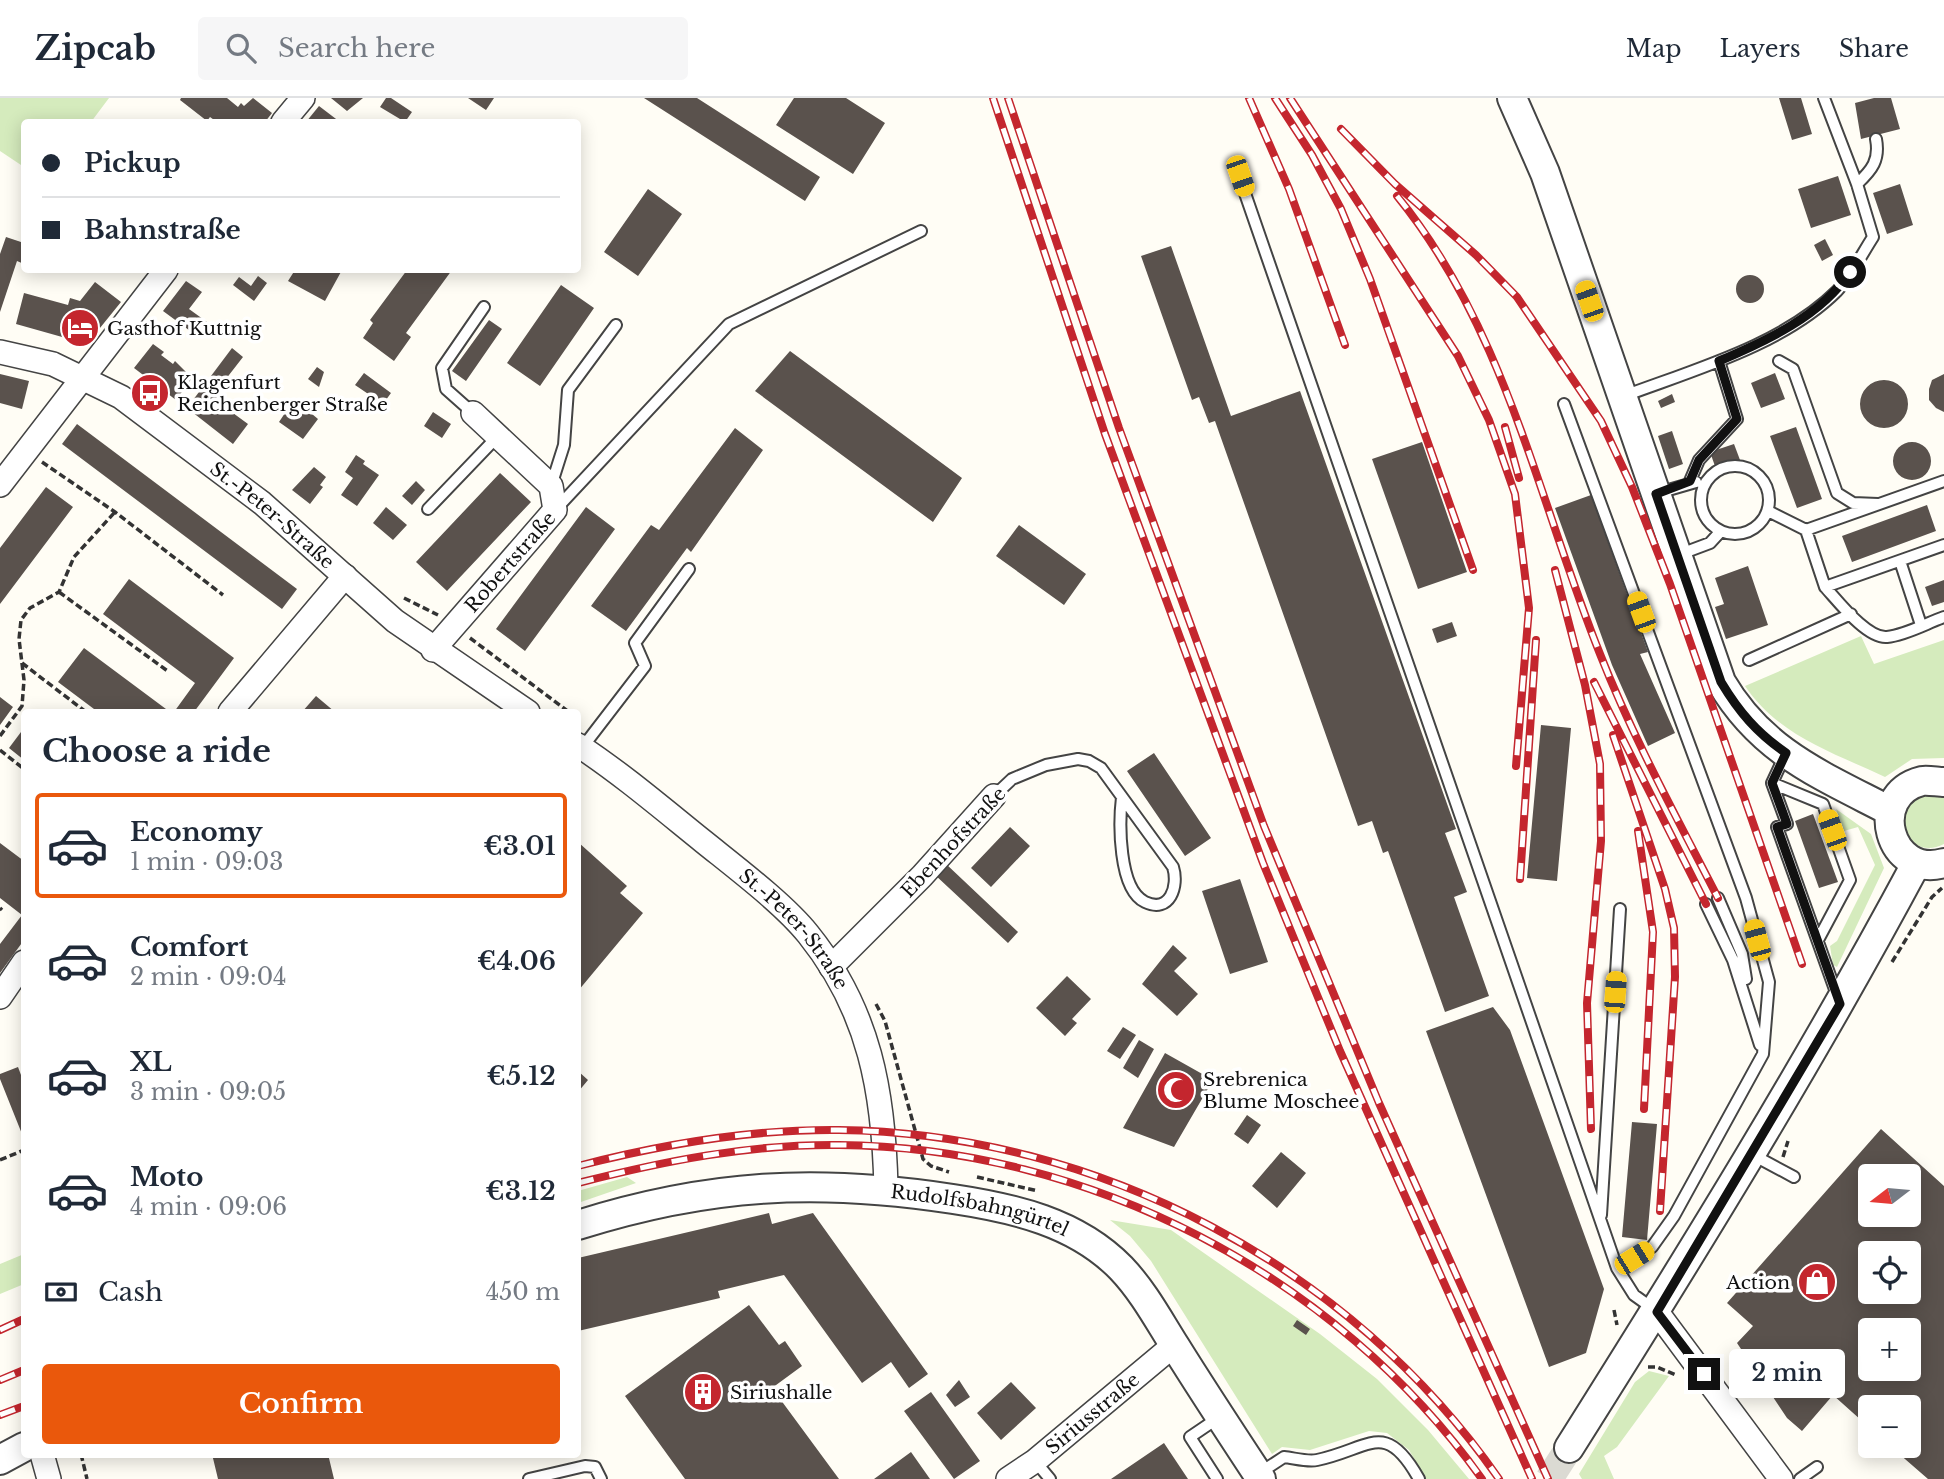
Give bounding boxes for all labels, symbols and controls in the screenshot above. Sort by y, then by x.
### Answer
search box [198,17,688,80]
text: Zipcab [35,28,156,69]
icon: search [222,29,260,67]
text: Search here [278,32,435,64]
text: Map [1626,34,1682,63]
text: Layers [1720,34,1801,63]
text: Share [1839,34,1909,63]
text: Pickup [84,147,181,179]
car [1224,153,1257,199]
text: Bahnstraße [84,214,241,246]
route start [1834,256,1866,288]
car [1573,278,1606,324]
hotel icon: Gasthof Kuttnig [59,307,101,349]
place label: Gasthof Kuttnig [107,317,262,340]
place label: Klagenfurt Reichenberger Straße [177,371,388,416]
bus stop icon: Klagenfurt Reichenberger Straße [129,372,171,414]
street label: St.-Peter-Straße [206,457,339,574]
street label: Robertstraße [460,507,560,617]
car [1624,589,1659,635]
text: Choose a ride [42,731,271,771]
street label: Ebenhofstraße [896,782,1010,902]
car [1815,807,1850,853]
icon: car [46,814,109,877]
text: Economy [130,816,263,848]
text: €3.01 [483,830,556,862]
text: 1 min · 09:03 [130,848,283,876]
street label: St.-Peter-Straße [734,864,853,993]
car [1742,917,1773,963]
icon: car [46,929,109,992]
text: Comfort [130,931,248,963]
text: €4.06 [477,945,556,977]
text: 2 min · 09:04 [130,963,287,991]
car [1604,970,1627,1014]
icon: car [46,1044,109,1107]
text: XL [130,1046,172,1078]
text: €5.12 [487,1060,556,1092]
place label: Srebrenica Blume Moschee [1203,1068,1360,1113]
mosque icon: Srebrenica Blume Moschee [1155,1069,1197,1111]
text: 3 min · 09:05 [130,1078,286,1106]
icon: car [46,1159,109,1222]
text: Moto [130,1161,203,1193]
north arrow [1858,1164,1922,1227]
map controls [1858,1164,1921,1458]
text: €3.12 [485,1175,556,1207]
street label: Rudolfsbahngürtel [889,1180,1073,1241]
text: 4 min · 09:06 [130,1193,287,1221]
car [1611,1238,1658,1278]
button: locate [1858,1241,1921,1304]
shop icon: Action [1796,1261,1838,1303]
place label: Action [1725,1271,1790,1294]
icon: cash [42,1273,80,1311]
text: Cash [98,1276,163,1308]
text: 450 m [486,1278,560,1306]
button: + [1858,1318,1921,1381]
callout: 2 min [1728,1350,1844,1398]
route end [1688,1358,1720,1390]
text: 2 min [1752,1359,1822,1387]
button: Confirm [42,1364,560,1444]
street label: Siriusstraße [1041,1368,1144,1459]
building icon: Siriushalle [682,1371,724,1413]
place label: Siriushalle [730,1381,832,1404]
button: − [1858,1395,1921,1458]

